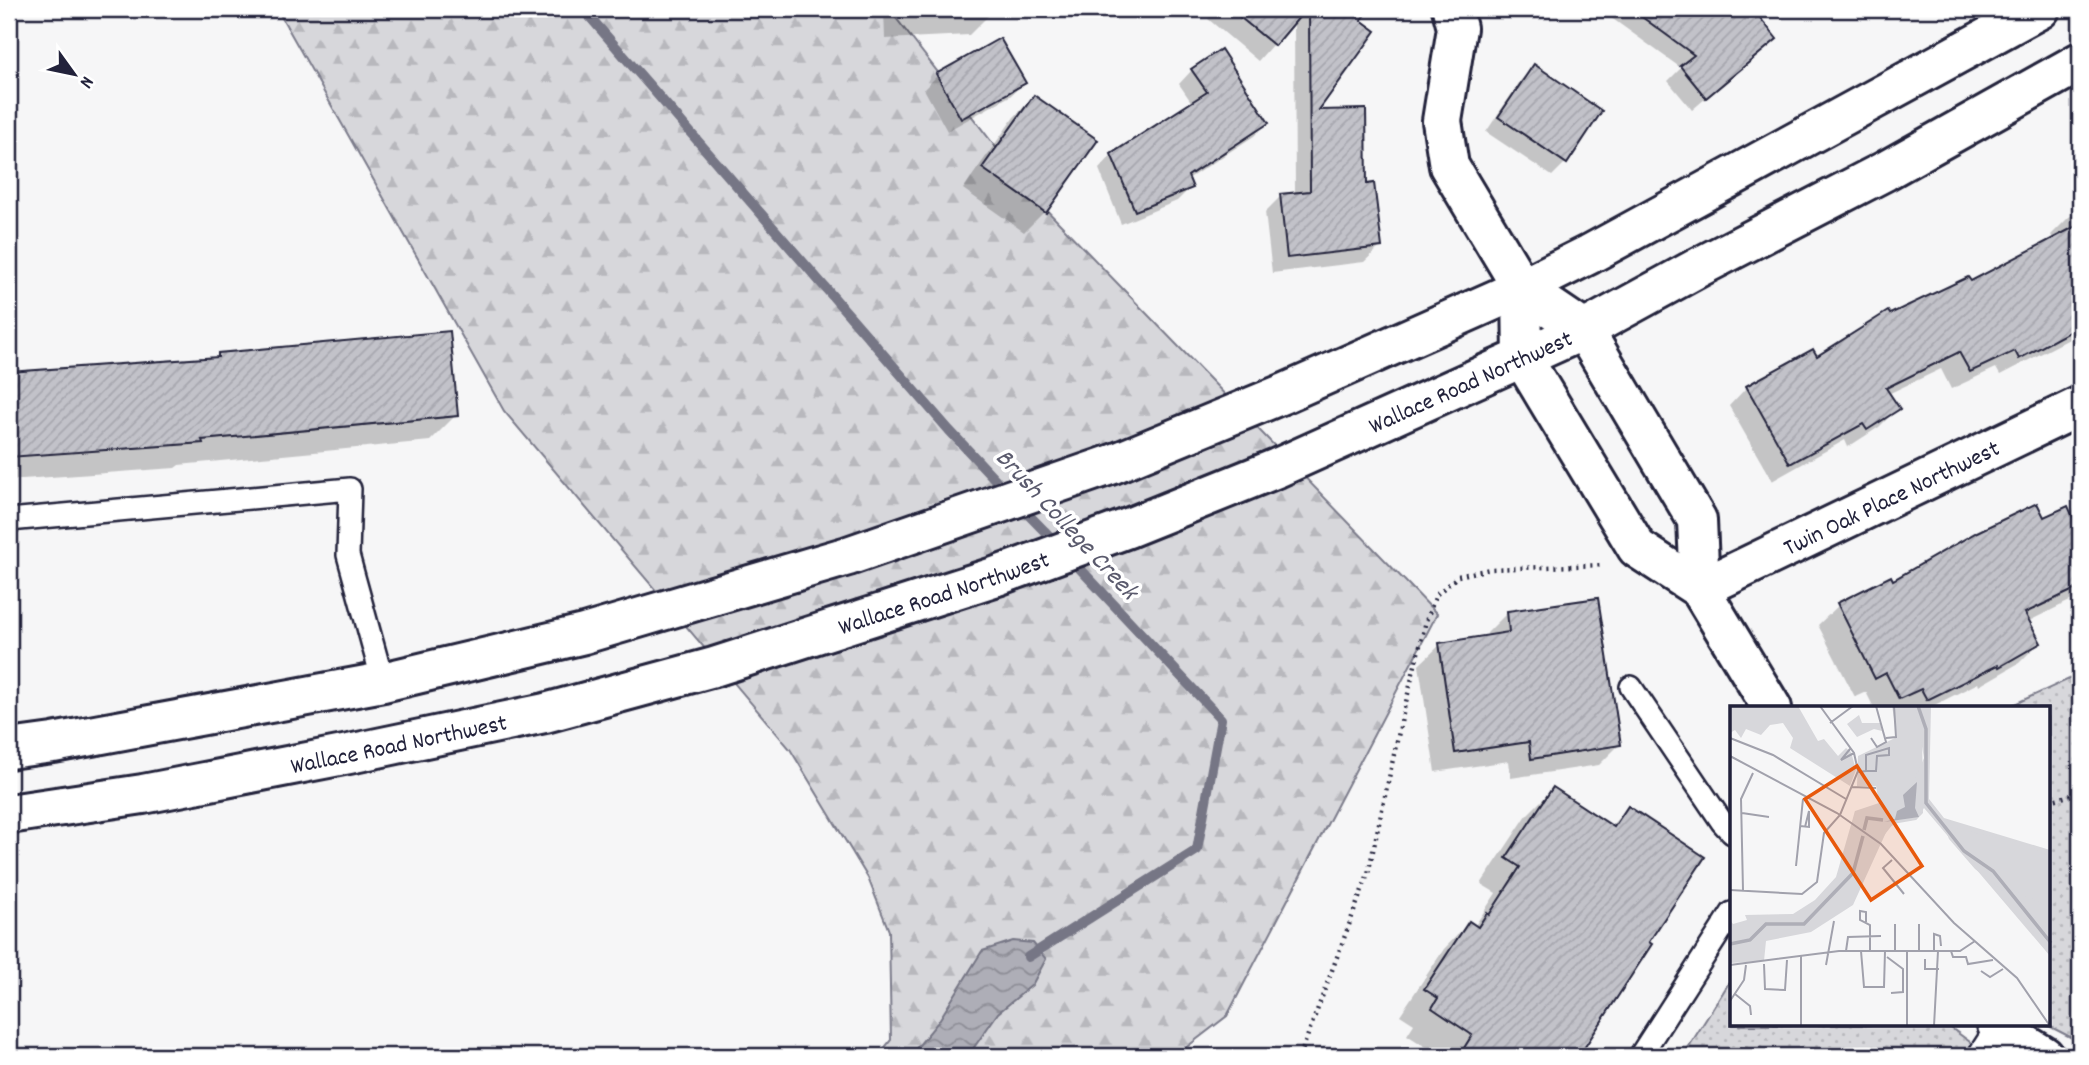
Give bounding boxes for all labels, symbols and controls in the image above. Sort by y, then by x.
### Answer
north arrow [38,38,108,108]
text: N [71,70,99,93]
street label: Wallace Road Northwest [1364,323,1579,445]
street label: Twin Oak Place Northwest [1778,433,2006,566]
water label: Brush College Creek [985,441,1147,611]
street label: Wallace Road Northwest [835,544,1055,646]
inset map [1730,706,2050,1026]
street label: Wallace Road Northwest [288,707,511,785]

